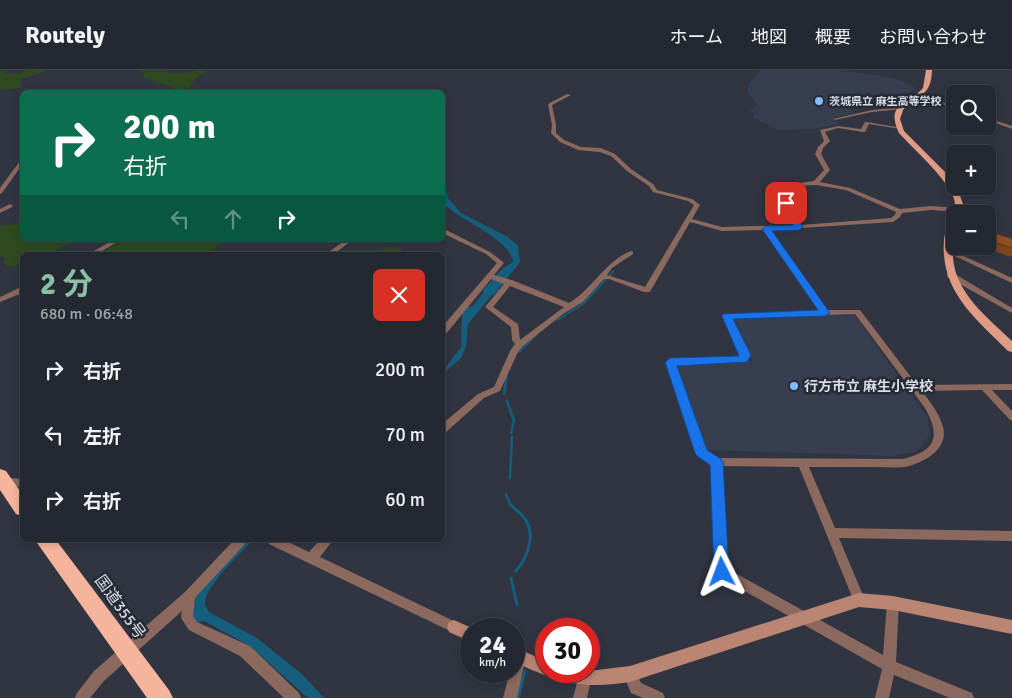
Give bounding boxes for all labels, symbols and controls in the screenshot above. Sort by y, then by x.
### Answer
text: Routely [25,20,105,50]
text: ホーム [670,26,723,48]
text: 地図 [751,26,787,48]
text: 概要 [815,26,851,48]
text: お問い合わせ [879,26,987,48]
map controls [946,85,996,255]
button: search [946,85,996,135]
marker: 茨城県立 麻生高等学校 [813,95,825,107]
place label: 茨城県立 麻生高等学校 [829,95,941,108]
text: 200 m [123,105,216,148]
icon: right [40,110,105,175]
button: + [946,145,996,195]
text: 右折 [123,153,167,180]
pin [765,182,807,224]
icon: arrive [772,189,800,217]
icon: left [166,205,194,233]
icon: ahead [219,205,247,233]
icon: right [272,205,300,233]
button: − [946,205,996,255]
text: 2 分 [40,266,93,303]
button: close [373,269,425,321]
text: 680 m · 06:48 [40,304,133,324]
icon: right [40,356,68,384]
text: 200 m [375,358,425,382]
text: 右折 [83,360,121,384]
place label: 行方市立 麻生小学校 [804,378,933,395]
marker: 行方市立 麻生小学校 [788,380,800,392]
icon: left [40,421,68,449]
text: 70 m [385,423,425,447]
text: 左折 [83,425,121,449]
icon: right [40,486,68,514]
text: 60 m [385,488,425,512]
text: 右折 [83,490,121,514]
position arrow [695,545,747,597]
street label: 国道355号 [90,571,150,643]
speed limit sign: 30 [535,618,600,683]
text: 24 [479,629,506,660]
text: km/h [479,655,506,670]

